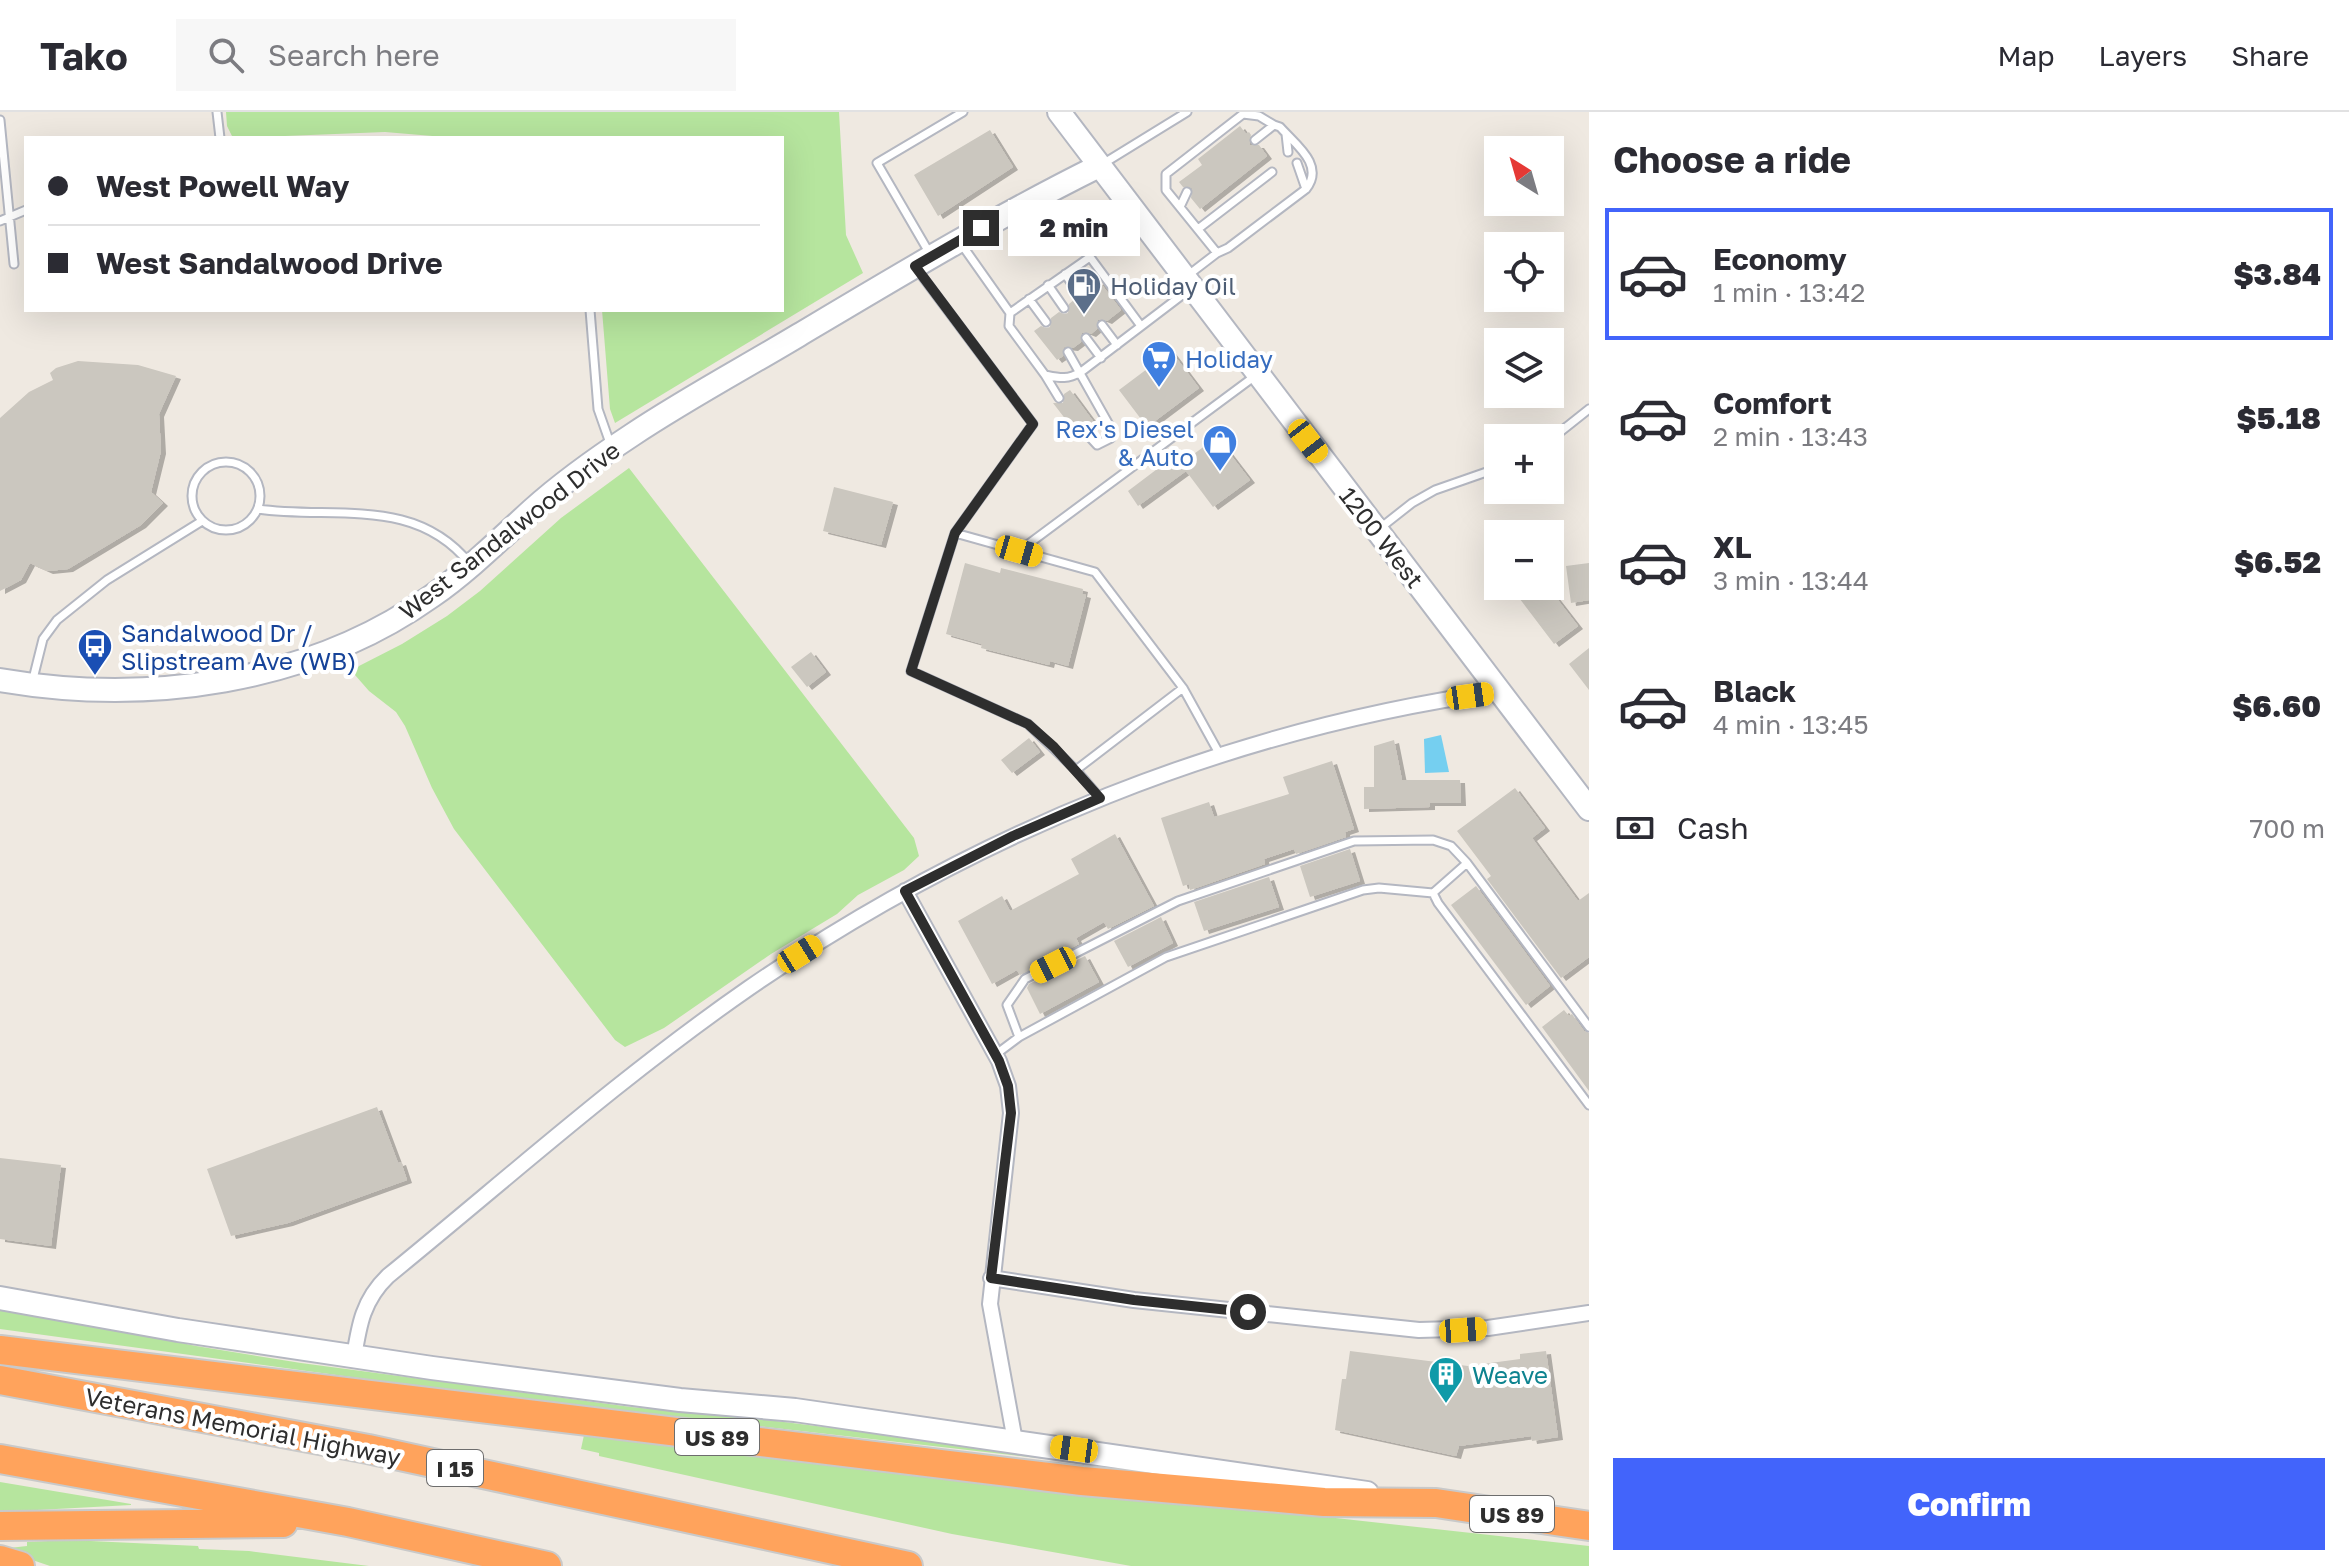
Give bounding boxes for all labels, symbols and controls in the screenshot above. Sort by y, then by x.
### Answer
search box [176,19,736,91]
text: Tako [40,33,128,78]
icon: search [204,33,248,77]
text: Search here [268,37,440,73]
text: Map [1997,39,2055,72]
text: Layers [2099,39,2187,72]
text: Share [2231,39,2309,72]
north arrow [1484,136,1564,216]
map controls [1484,136,1564,600]
text: Choose a ride [1613,138,1851,181]
text: West Powell Way [96,168,350,204]
callout: 2 min [1009,200,1141,256]
route end [963,210,999,246]
text: 2 min [1040,212,1108,243]
button: locate [1484,232,1564,312]
icon: car [1617,238,1689,310]
text: Economy [1713,241,1847,277]
text: West Sandalwood Drive [96,245,443,281]
text: $3.84 [2233,256,2321,292]
fuel station icon: Holiday Oil [1065,266,1103,316]
place label: Holiday Oil [1110,271,1236,300]
text: 1 min · 13:42 [1713,277,1865,308]
button: layers [1484,328,1564,408]
supermarket icon: Holiday [1140,339,1178,389]
place label: Holiday [1185,344,1273,373]
icon: car [1617,382,1689,454]
text: Comfort [1713,385,1832,421]
text: $5.18 [2237,400,2321,436]
place label: Rex's Diesel & Auto [1055,414,1194,471]
car [1284,415,1332,467]
text: 2 min · 13:43 [1713,421,1868,452]
shop icon: Rex's Diesel & Auto [1201,423,1239,473]
button: + [1484,424,1564,504]
street label: West Sandalwood Drive [393,435,625,625]
street label: 1200 West [1334,481,1430,593]
button: − [1484,520,1564,600]
icon: car [1617,526,1689,598]
text: XL [1713,529,1752,565]
car [993,533,1045,569]
text: $6.52 [2234,544,2321,580]
text: 3 min · 13:44 [1713,565,1869,596]
place label: Sandalwood Dr / Slipstream Ave (WB) [121,618,356,675]
bus stop icon: Sandalwood Dr / Slipstream Ave (WB) [76,627,114,677]
icon: car [1617,670,1689,742]
text: Black [1713,673,1796,709]
car [1445,681,1495,711]
text: $6.60 [2232,688,2321,724]
text: 4 min · 13:45 [1713,709,1869,740]
icon: cash [1613,806,1657,850]
text: Cash [1677,810,1749,846]
text: 700 m [2249,813,2325,844]
car [773,931,827,977]
car [1026,943,1080,987]
route start [1230,1294,1266,1330]
car [1438,1316,1488,1344]
building icon: Weave [1427,1355,1465,1405]
place label: Weave [1472,1360,1548,1389]
street label: Veterans Memorial Highway [83,1381,403,1471]
road number: US 89 [675,1419,759,1455]
car [1049,1434,1099,1464]
road number: I 15 [427,1450,483,1486]
button: Confirm [1613,1458,2325,1550]
road number: US 89 [1470,1496,1554,1532]

